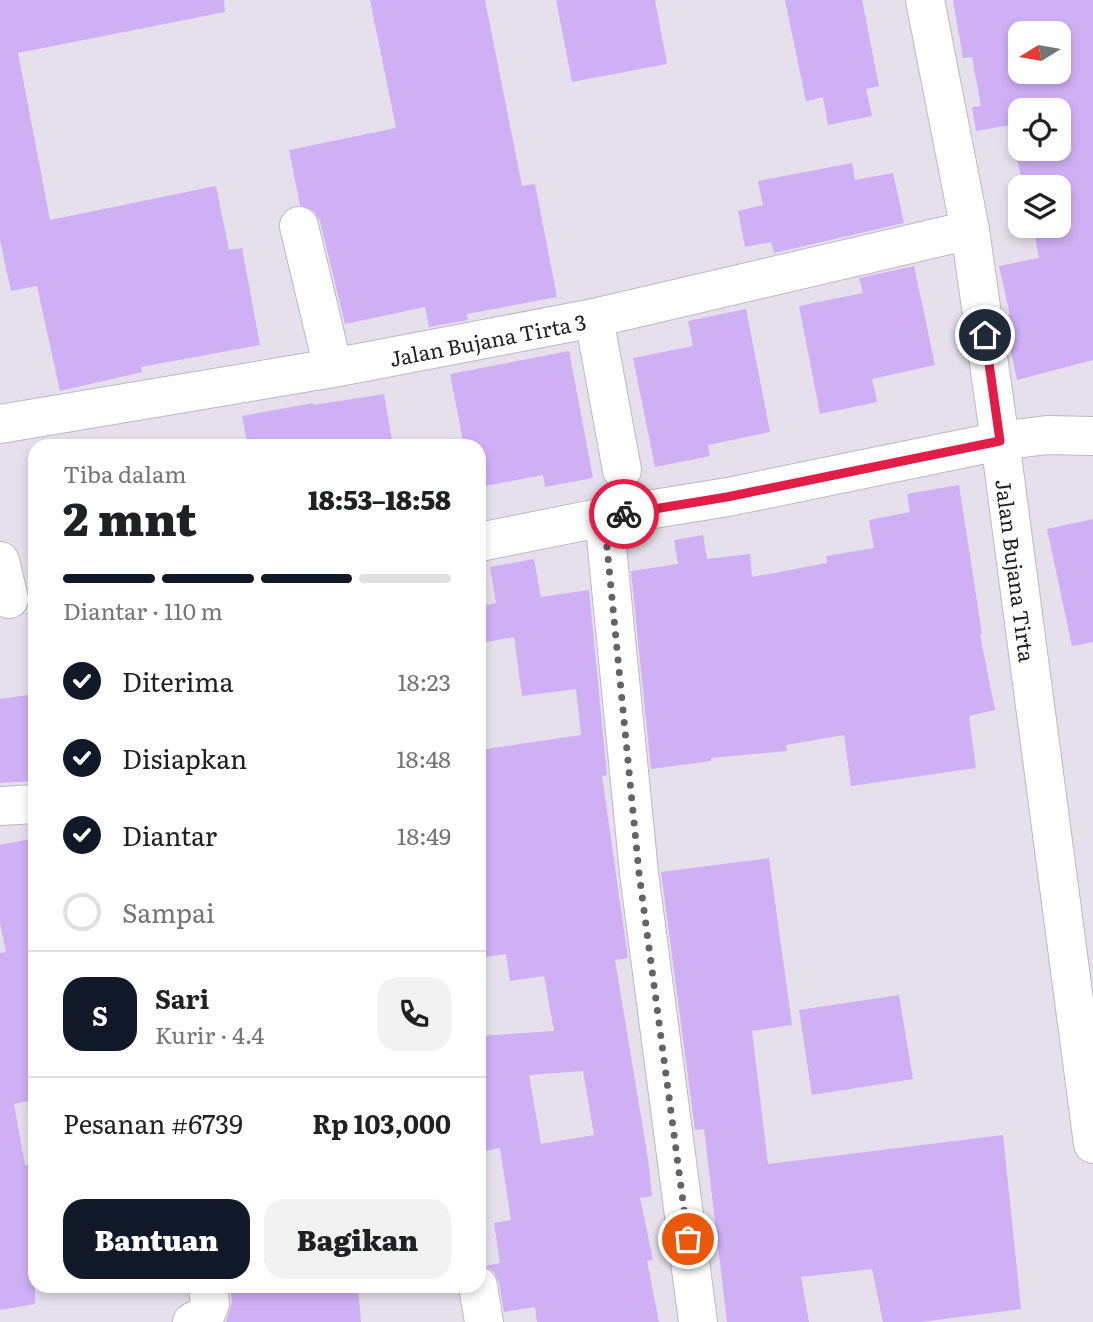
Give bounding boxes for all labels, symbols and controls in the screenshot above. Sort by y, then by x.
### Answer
north arrow [1008,21,1071,84]
map controls [1008,21,1071,238]
button: locate [1008,98,1071,161]
button: layers [1008,175,1071,238]
street label: Jalan Bujana Tirta 3 [386,304,589,372]
pin [955,305,1015,365]
icon: home [966,316,1004,354]
text: Tiba dalam [63,456,187,490]
street label: Jalan Bujana Tirta [990,477,1045,664]
text: 18:53–18:58 [308,479,451,518]
courier [589,479,659,549]
text: 2 mnt [63,482,197,550]
icon: bike [605,495,643,533]
text: Diantar · 110 m [63,593,223,627]
text: Diterima [122,661,234,700]
icon: check [63,662,101,700]
text: 18:23 [397,664,451,698]
text: Disiapkan [122,738,247,777]
icon: check [63,739,101,777]
text: 18:48 [396,741,451,775]
text: Diantar [122,815,217,854]
icon: check [63,816,101,854]
text: 18:49 [397,818,451,852]
text: Sampai [122,892,215,931]
button: phone [377,977,451,1051]
text: Sari [155,978,209,1017]
text: S [92,995,108,1034]
text: Kurir · 4.4 [155,1017,264,1051]
text: Pesanan #6739 [63,1103,243,1142]
text: Rp 103,000 [312,1103,451,1142]
button: Bantuan [63,1199,250,1279]
button: Bagikan [264,1199,451,1279]
pin [658,1209,718,1269]
icon: bag [669,1220,707,1258]

